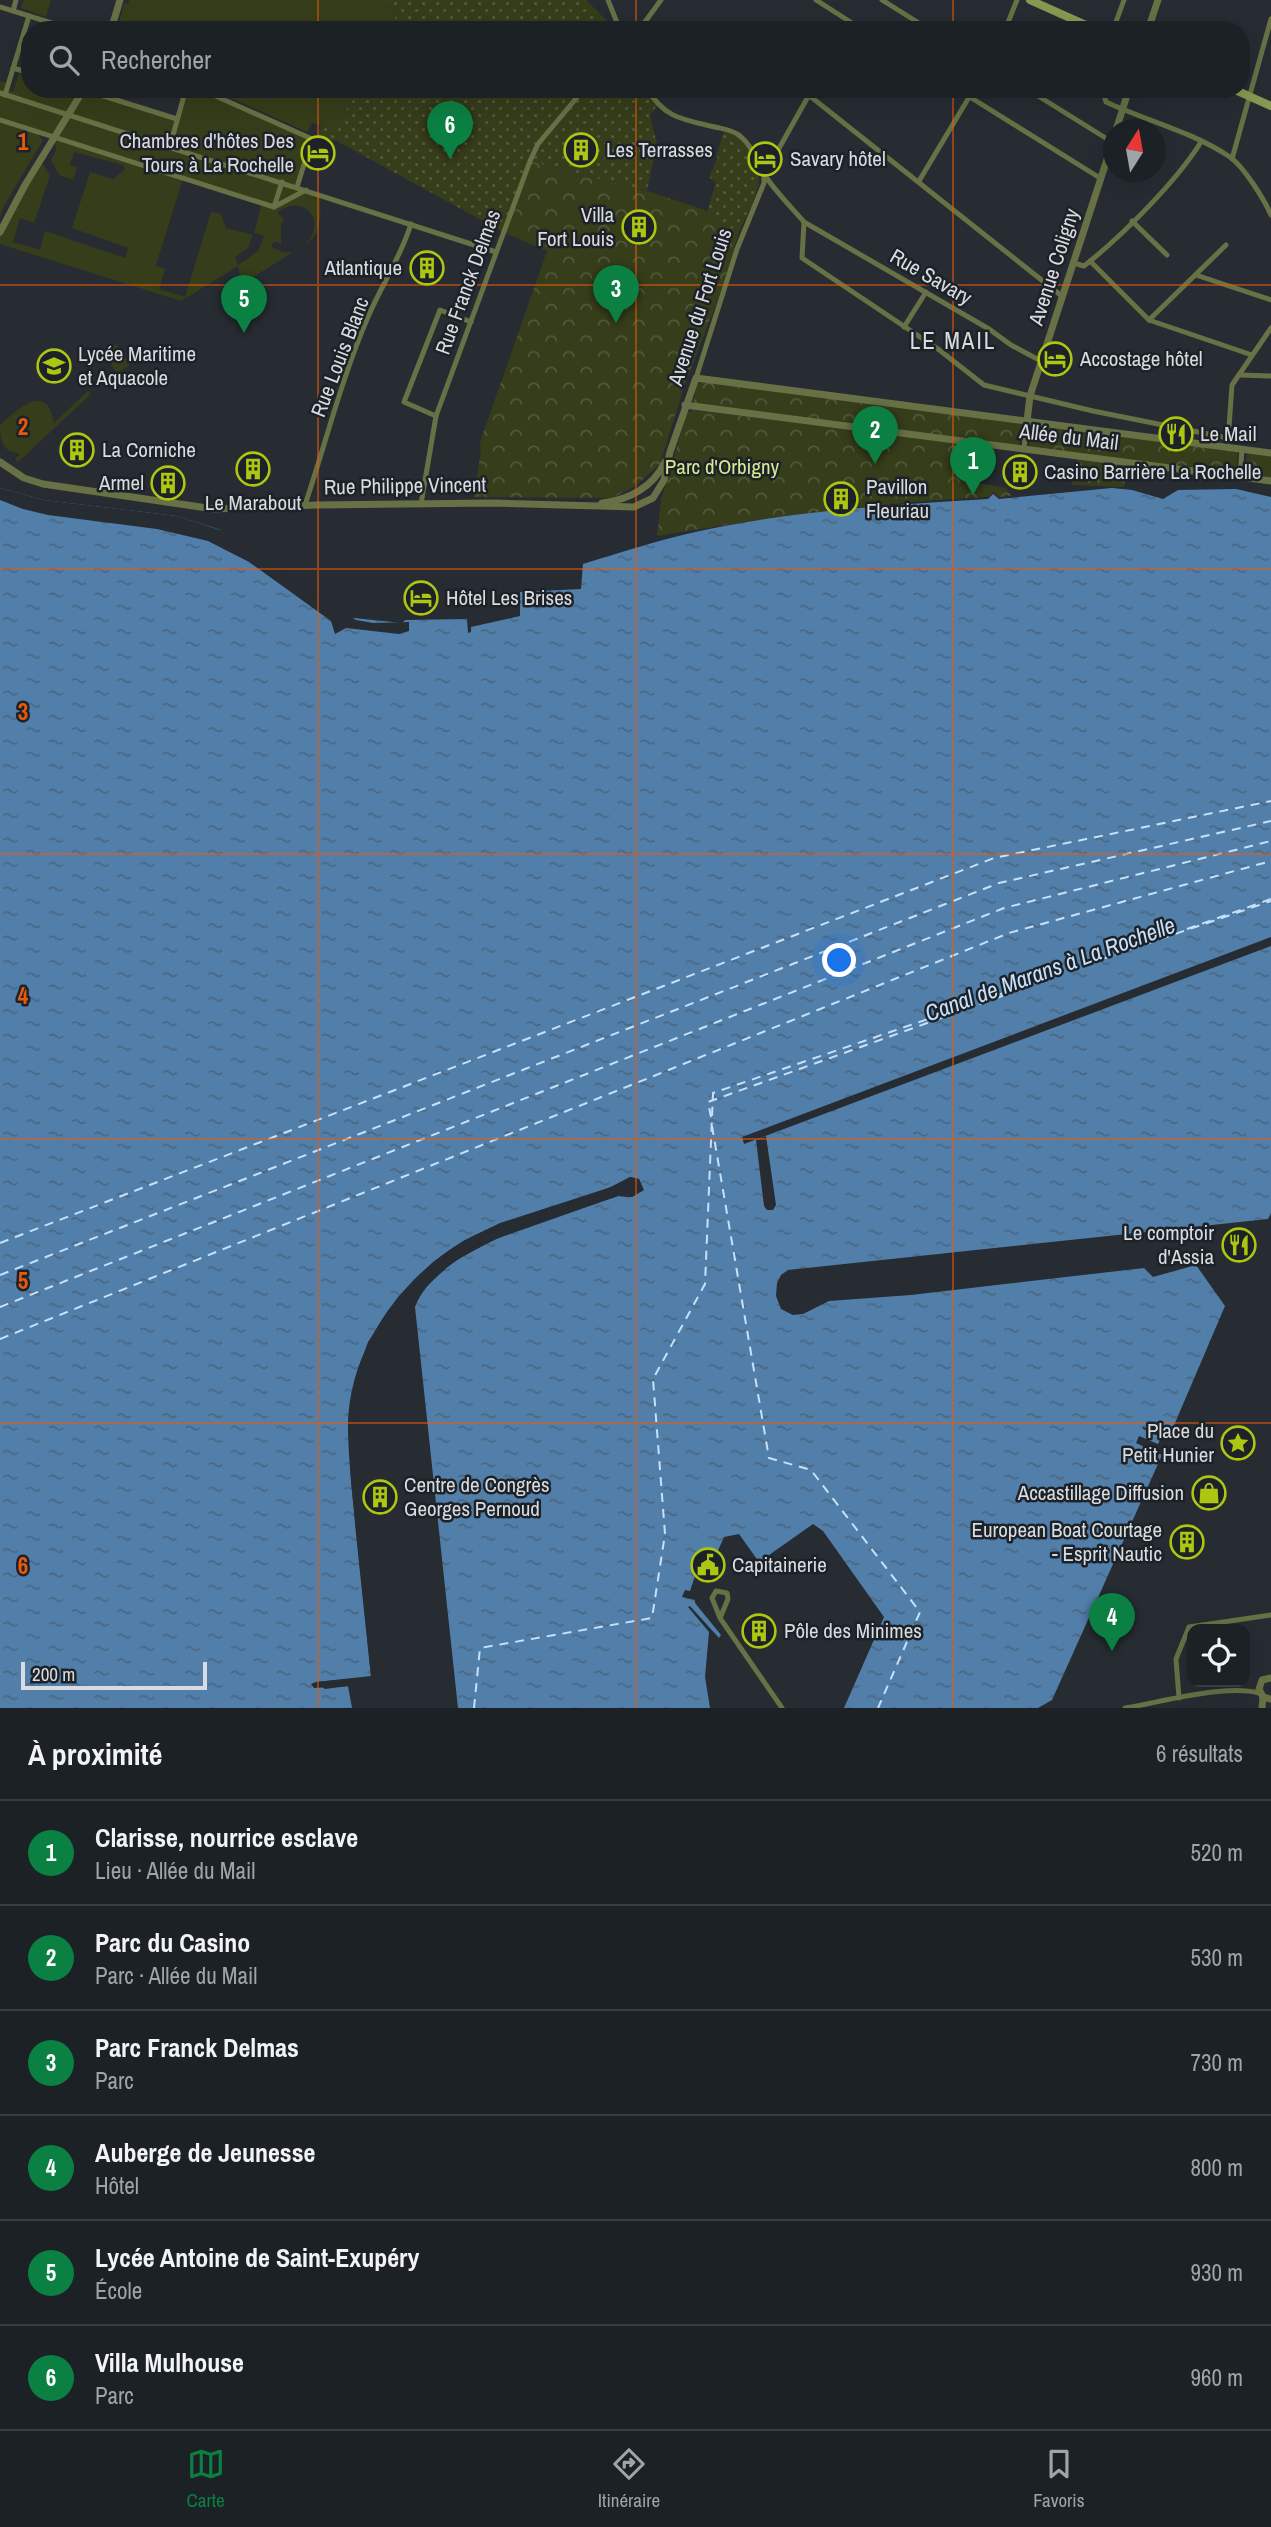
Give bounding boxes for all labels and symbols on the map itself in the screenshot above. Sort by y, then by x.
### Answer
pin: 6 [427,101,473,159]
north arrow [1103,119,1166,182]
text: 1 [18,126,29,157]
place label: Chambres d'hôtes Des Tours à La Rochelle [119,126,294,179]
building icon: Les Terrasses [562,131,600,169]
hotel icon: Chambres d'hôtes Des Tours à La Rochelle [299,134,337,172]
place label: Les Terrasses [606,135,713,164]
hotel icon: Savary hôtel [746,140,784,178]
place label: Savary hôtel [790,144,886,173]
place label: Villa Fort Louis [537,200,614,253]
street label: Avenue Coligny [1021,204,1086,330]
street label: Rue Franck Delmas [428,205,507,358]
building icon: Villa Fort Louis [620,208,658,246]
street label: Avenue du Fort Louis [660,225,739,390]
street label: Rue Savary [885,242,978,312]
building icon: Atlantique [408,249,446,287]
place label: Atlantique [323,253,402,282]
pin: 3 [593,265,639,323]
pin: 5 [221,275,267,333]
street label: Rue Louis Blanc [303,293,376,421]
district label: LE MAIL [910,325,996,356]
place label: Lycée Maritime et Aquacole [78,339,196,392]
hotel icon: Accostage hôtel [1036,340,1074,378]
place label: Accostage hôtel [1079,344,1203,373]
school or university icon: Lycée Maritime et Aquacole [35,347,73,385]
pin: 2 [852,406,898,464]
text: 2 [18,411,28,442]
restaurant icon: Le Mail [1157,415,1195,453]
street label: Allée du Mail [1017,416,1120,457]
place label: Le Mail [1200,419,1256,448]
building icon: La Corniche [58,431,96,469]
place label: La Corniche [102,435,196,464]
pin: 1 [950,437,996,495]
building icon: Le Marabout [234,450,272,488]
park label: Parc d'Orbigny [665,452,780,481]
building icon: Casino Barrière La Rochelle [1001,453,1039,491]
place label: Casino Barrière La Rochelle [1044,457,1261,486]
building icon: Armel [149,464,187,502]
place label: Armel [98,468,144,497]
street label: Rue Philippe Vincent [324,470,487,501]
place label: Pavillon Fleuriau [866,472,929,525]
building icon: Pavillon Fleuriau [822,480,860,518]
place label: Le Marabout [205,488,302,517]
hotel icon: Hôtel Les Brises [402,579,440,617]
place label: Hôtel Les Brises [446,583,572,612]
text: 3 [18,696,28,727]
water label: Canal de Marans à La Rochelle [920,909,1179,1028]
your location [822,943,856,977]
text: 4 [18,980,29,1011]
place label: Le comptoir d'Assia [1123,1218,1214,1271]
restaurant icon: Le comptoir d'Assia [1220,1226,1258,1264]
text: 5 [18,1265,28,1296]
place label: Place du Petit Hunier [1122,1416,1214,1469]
place icon: Place du Petit Hunier [1219,1424,1257,1462]
place label: Centre de Congrès Georges Pernoud [404,1470,550,1523]
shop icon: Accastillage Diffusion [1190,1474,1228,1512]
building icon: Centre de Congrès Georges Pernoud [361,1478,399,1516]
place label: Accastillage Diffusion [1017,1478,1184,1507]
place label: European Boat Courtage - Esprit Nautic [971,1515,1162,1568]
building icon: European Boat Courtage - Esprit Nautic [1168,1523,1206,1561]
public building icon: Capitainerie [689,1546,727,1584]
text: 6 [18,1550,28,1581]
place label: Capitainerie [732,1550,827,1579]
pin: 4 [1089,1593,1135,1651]
building icon: Pôle des Minimes [740,1612,778,1650]
place label: Pôle des Minimes [784,1616,922,1645]
scale bar [21,1659,206,1691]

